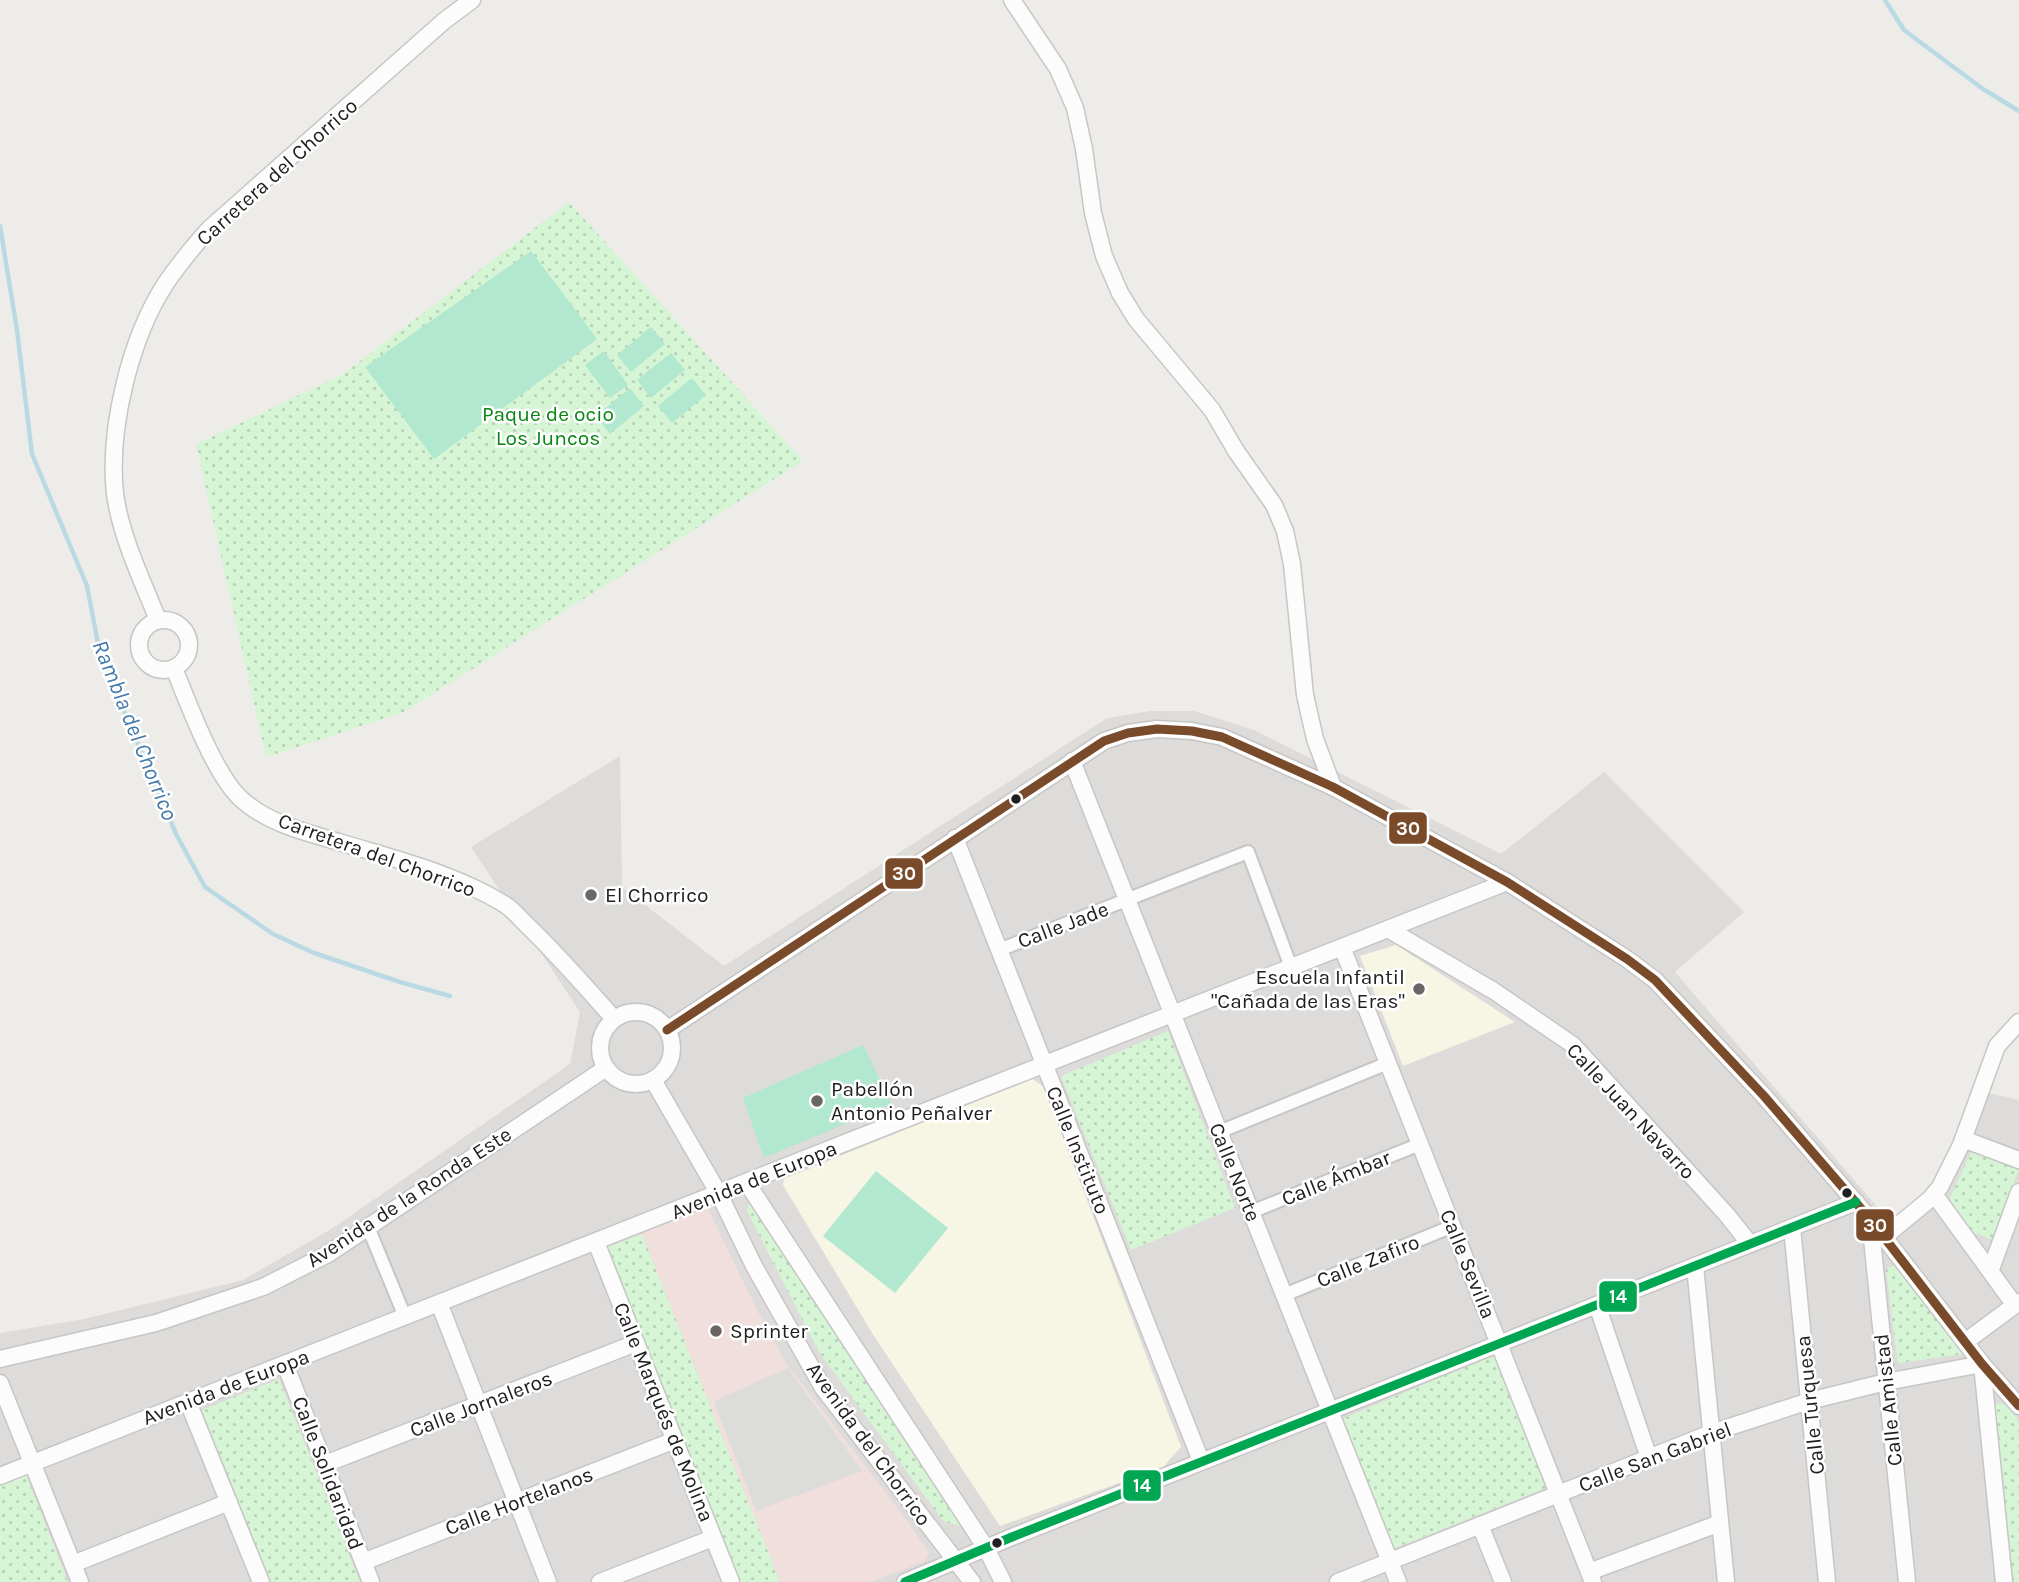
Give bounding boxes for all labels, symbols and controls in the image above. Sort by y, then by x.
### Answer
street label: Carretera del Chorrico [192,93,362,251]
park label: Paque de ocio Los Juncos [482,402,614,450]
water label: Rambla del Chorrico [86,636,184,824]
unlabelled marker [1009,792,1023,806]
street label: Carretera del Chorrico [275,808,479,902]
line badge: 30 [1388,811,1428,845]
text: 30 [1396,818,1420,840]
line badge: 30 [884,857,924,890]
text: 30 [892,863,916,885]
place label: El Chorrico [605,883,708,907]
marker: El Chorrico [583,887,599,903]
street label: Calle Jade [1014,897,1112,953]
place label: Escuela Infantil "Cañada de las Eras" [1211,965,1405,1013]
marker: Escuela Infantil "Cañada de las Eras" [1411,981,1427,997]
street label: Calle Juan Navarro [1562,1038,1700,1184]
place label: Pabellón Antonio Peñalver [831,1077,992,1125]
street label: Calle Instituto [1041,1083,1115,1217]
marker: Pabellón Antonio Peñalver [809,1093,825,1109]
street label: Calle Norte [1204,1119,1266,1225]
street label: Avenida de la Ronda Este [302,1122,516,1272]
street label: Avenida de Europa [668,1136,840,1224]
street label: Calle Ámbar [1278,1145,1394,1211]
unlabelled marker [1840,1186,1854,1200]
street label: Calle Sevilla [1435,1206,1501,1322]
line badge: 30 [1855,1208,1895,1242]
text: 30 [1863,1215,1887,1237]
street label: Calle Zafiro [1313,1230,1423,1292]
line badge: 14 [1598,1280,1638,1313]
text: 14 [1609,1286,1628,1308]
street label: Calle Marqués de Molina [609,1299,719,1525]
place label: Sprinter [730,1319,808,1343]
marker: Sprinter [708,1323,724,1339]
street label: Calle Amistad [1869,1333,1907,1467]
street label: Calle Turquesa [1791,1334,1829,1476]
street label: Avenida de Europa [139,1344,313,1430]
street label: Avenida del Chorrico [802,1358,936,1530]
street label: Calle Jornaleros [406,1366,556,1442]
street label: Calle Solidaridad [288,1393,368,1553]
street label: Calle San Gabriel [1575,1417,1735,1497]
street label: Calle Hortelanos [442,1462,596,1540]
line badge: 14 [1122,1469,1162,1502]
text: 14 [1133,1475,1152,1497]
unlabelled marker [990,1536,1004,1550]

